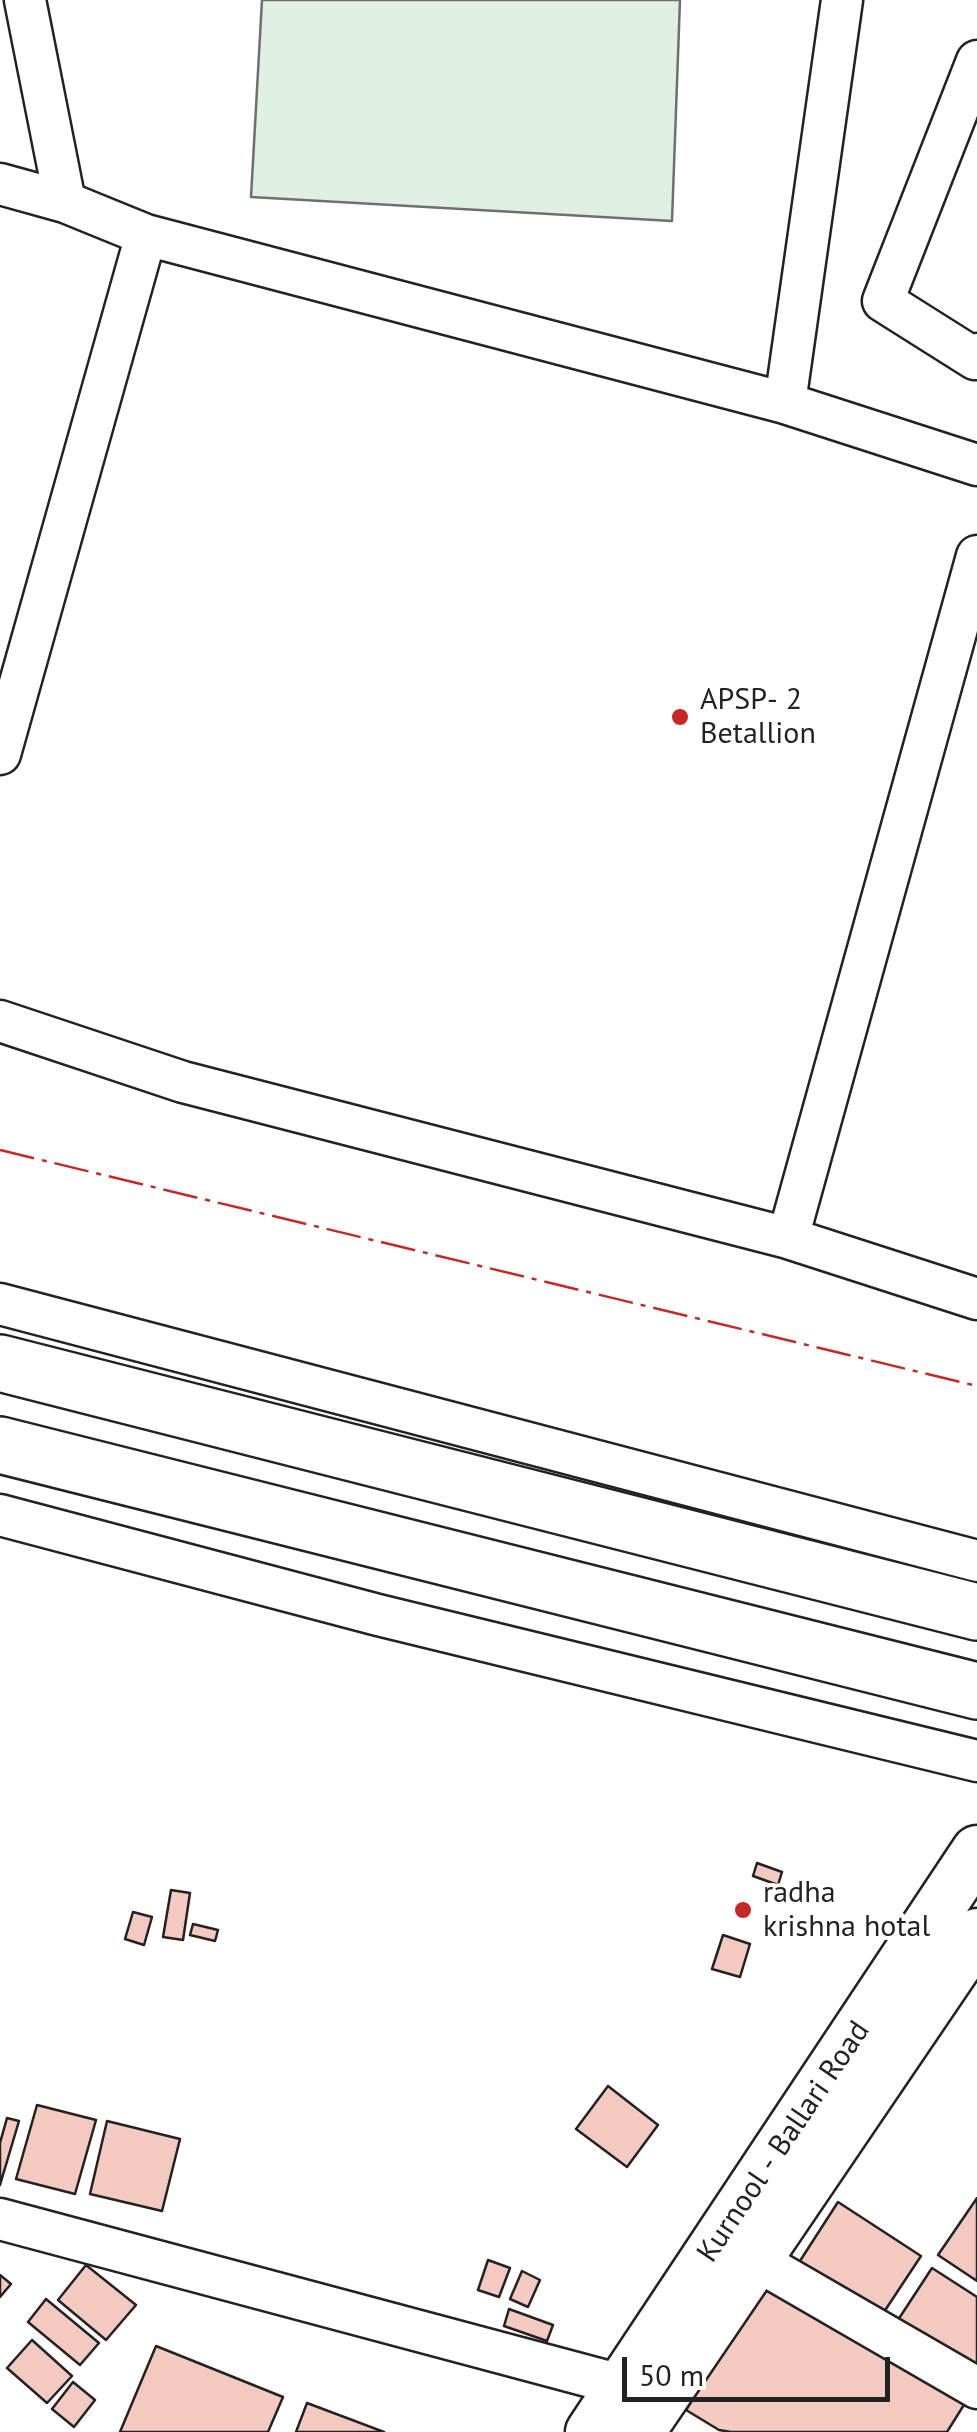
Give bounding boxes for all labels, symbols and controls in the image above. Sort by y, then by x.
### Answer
place label: APSP- 2 Betallion [700,682,816,752]
marker: APSP- 2 Betallion [669,706,691,728]
place label: radha krishna hotal [763,1875,930,1946]
marker: radha krishna hotal [732,1899,754,1921]
street label: Kurnool - Ballari Road [690,2015,878,2269]
scale bar [627,2337,894,2399]
text: 50 m [639,2355,704,2394]

